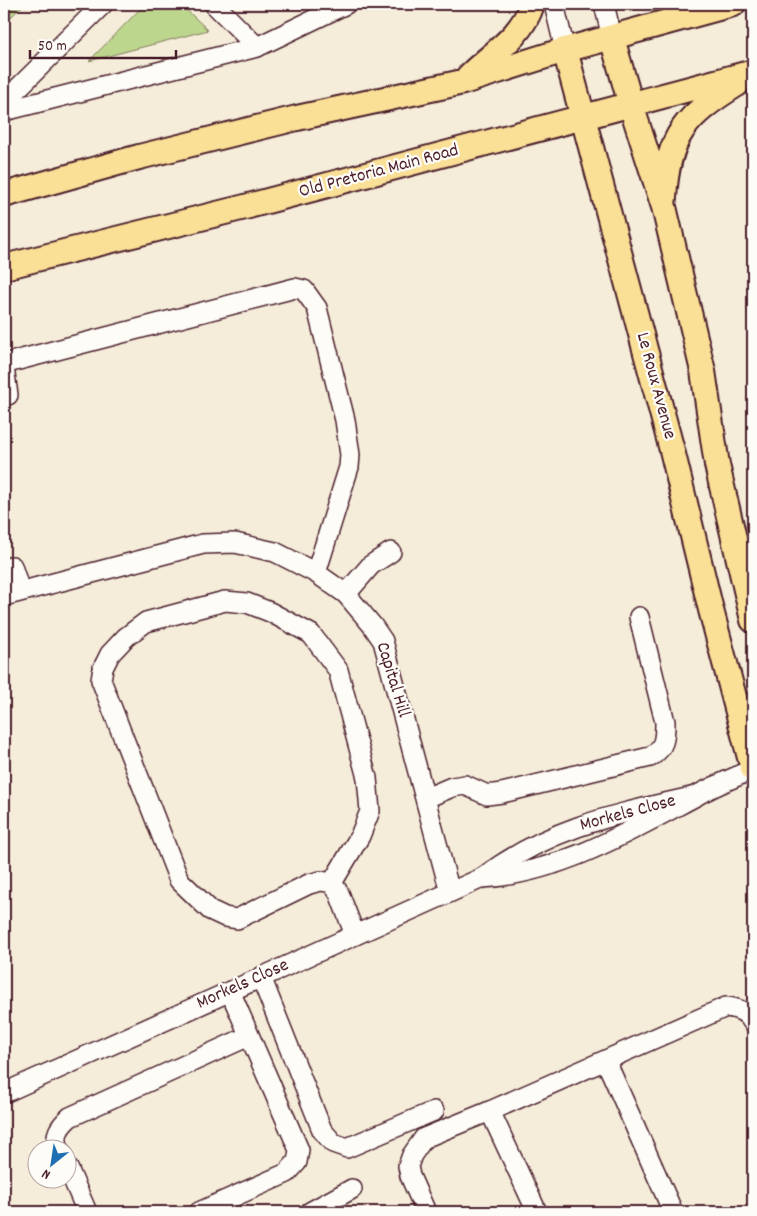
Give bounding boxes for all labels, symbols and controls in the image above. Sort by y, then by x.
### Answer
scale bar [30,28,176,60]
text: 50 m [38,36,67,58]
street label: Old Pretoria Main Road [296,138,462,206]
street label: Le Roux Avenue [628,329,682,443]
street label: Capital Hill [368,639,416,721]
street label: Morkels Close [577,788,679,840]
street label: Morkels Close [193,953,293,1017]
north arrow [28,1138,78,1188]
text: N [38,1163,54,1184]

